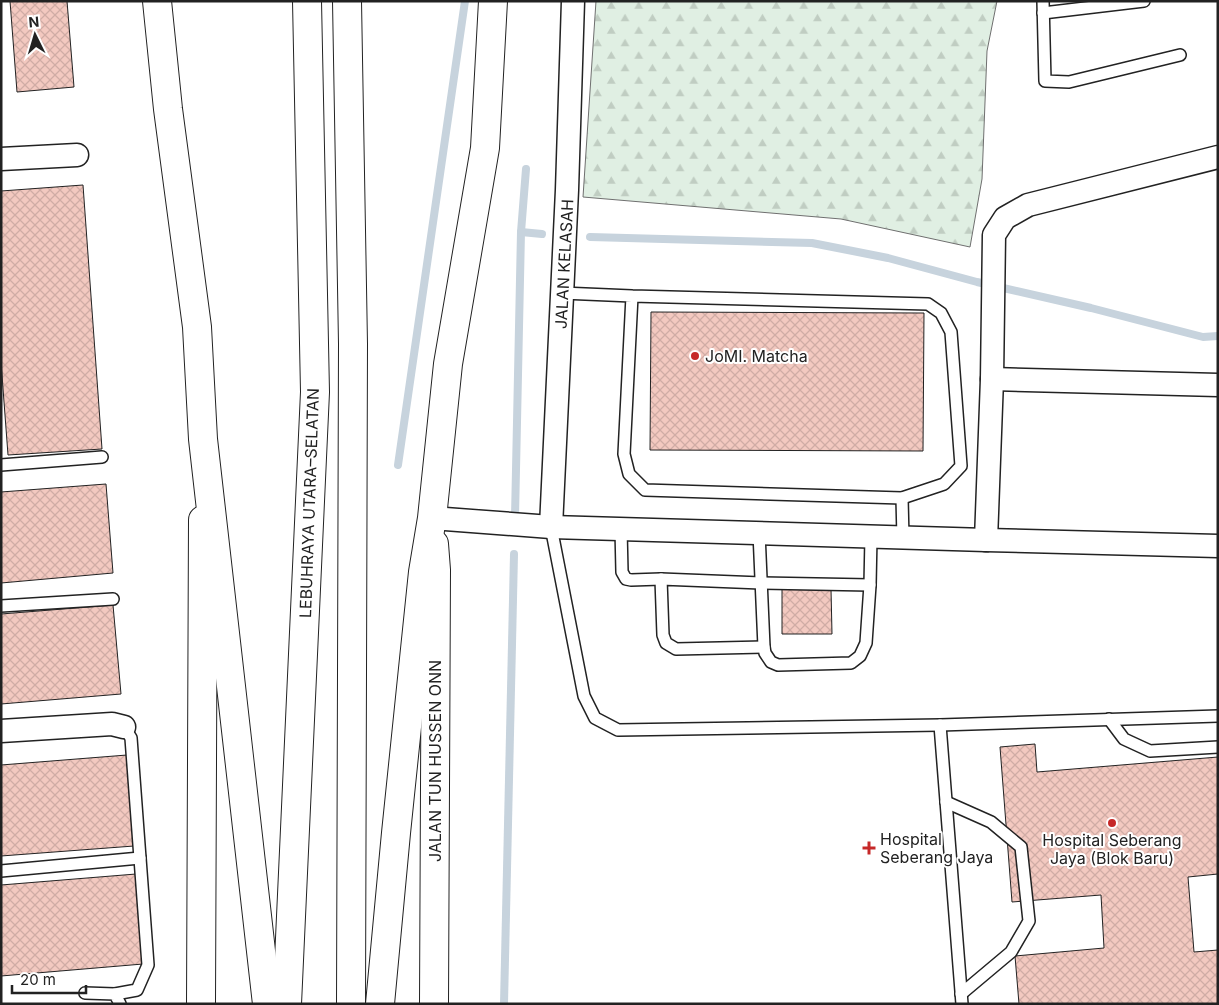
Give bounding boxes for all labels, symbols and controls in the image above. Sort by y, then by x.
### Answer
north arrow [10,10,60,60]
text: N [28,13,40,30]
street label: JALAN KELASAH [551,198,577,330]
place label: JoMI. Matcha [705,346,808,366]
marker: JoMI. Matcha [689,350,701,362]
street label: LEBUHRAYA UTARA–SELATAN [295,388,323,618]
street label: JALAN TUN HUSSEN ONN [425,660,445,862]
marker: Hospital Seberang Jaya (Blok Baru) [1106,817,1118,829]
place label: Hospital Seberang Jaya [880,829,993,867]
place label: Hospital Seberang Jaya (Blok Baru) [1042,830,1182,868]
marker: Hospital Seberang Jaya [862,841,876,855]
scale bar [12,962,86,994]
text: 20 m [20,970,56,989]

